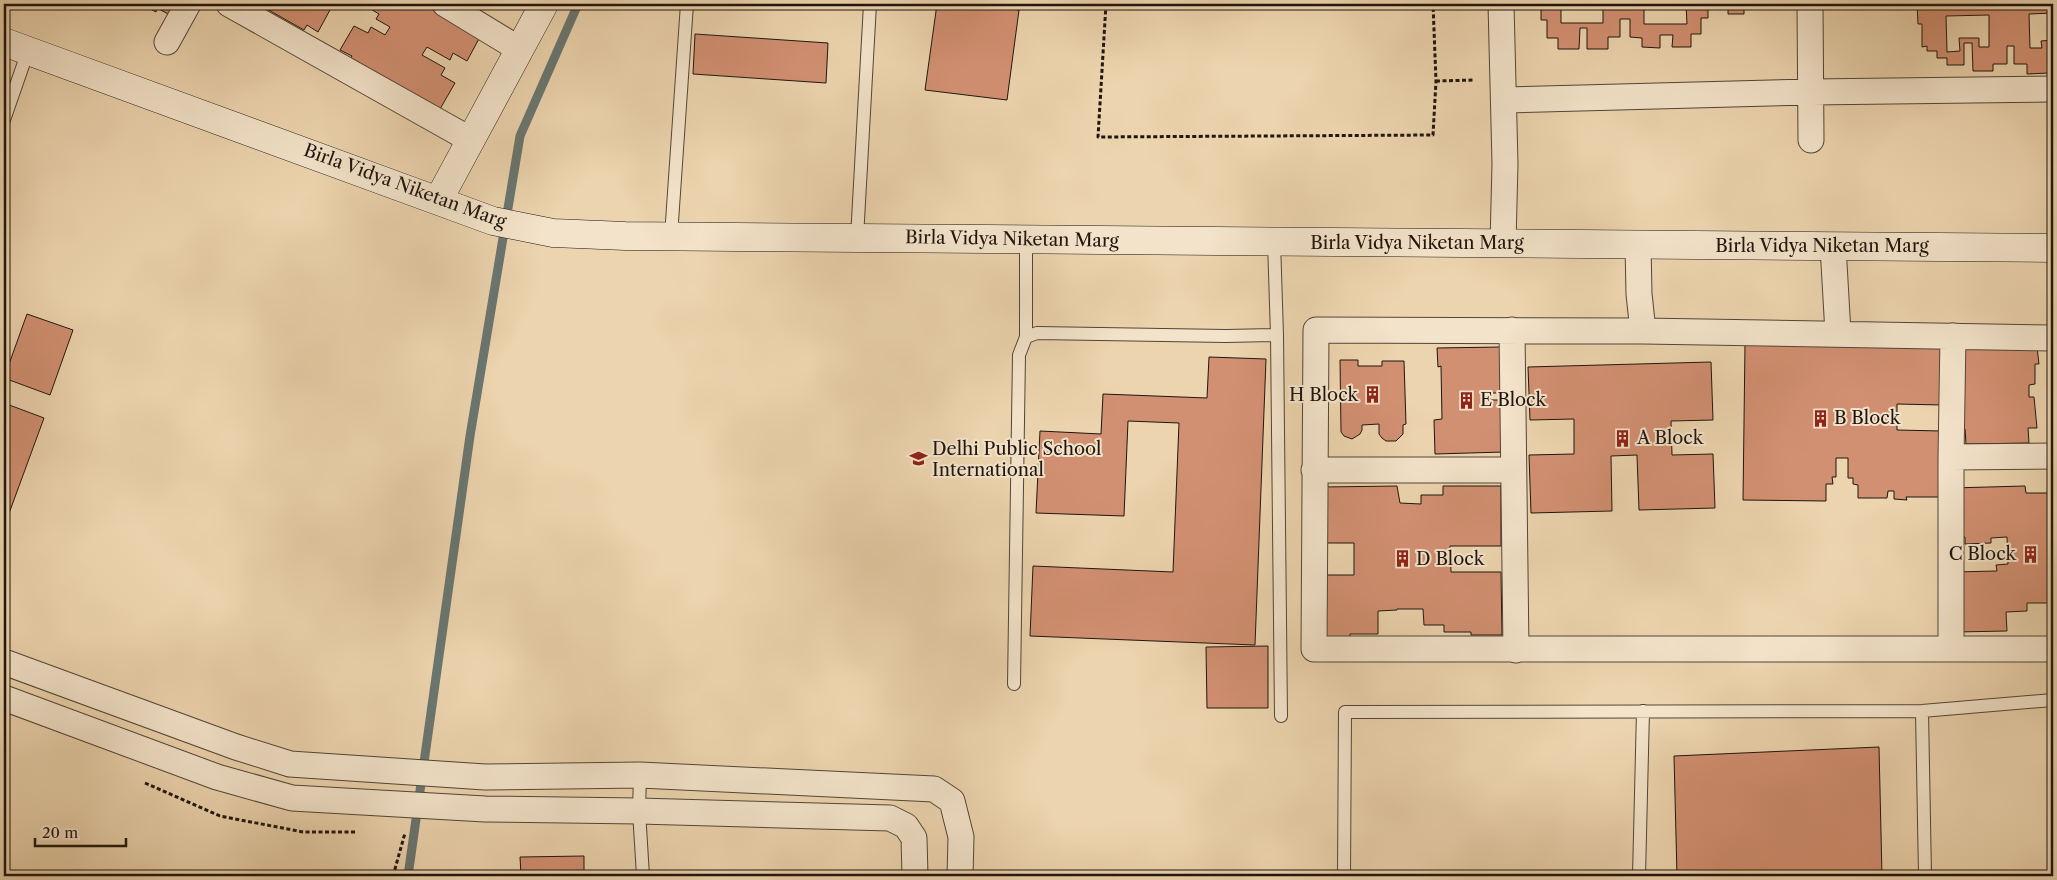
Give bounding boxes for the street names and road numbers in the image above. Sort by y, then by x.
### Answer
street label: Birla Vidya Niketan Marg [301,139,510,233]
street label: Birla Vidya Niketan Marg [905,226,1119,252]
street label: Birla Vidya Niketan Marg [1310,232,1524,254]
street label: Birla Vidya Niketan Marg [1715,235,1929,257]

